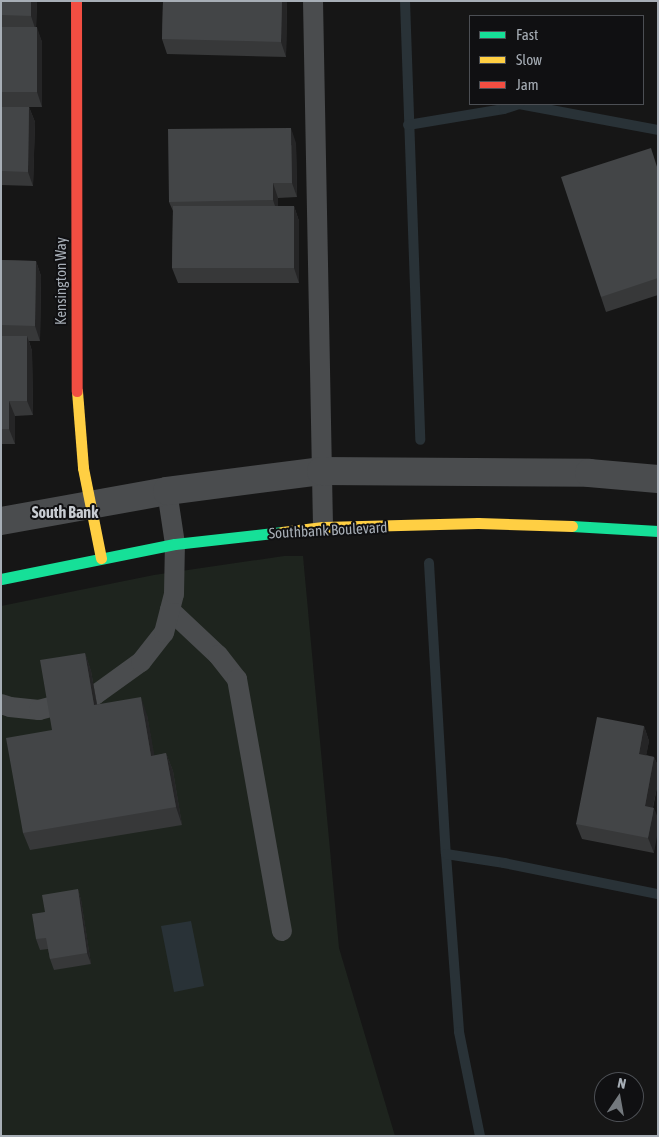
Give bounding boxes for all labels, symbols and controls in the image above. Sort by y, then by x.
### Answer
legend [469,15,644,105]
text: Fast [516,26,538,43]
text: Slow [516,51,542,68]
text: Jam [516,76,539,93]
street label: Kensington Way [52,237,70,325]
district label: South Bank [32,502,98,522]
street label: Southbank Boulevard [268,518,388,542]
north arrow [594,1072,644,1122]
text: N [616,1075,628,1092]

